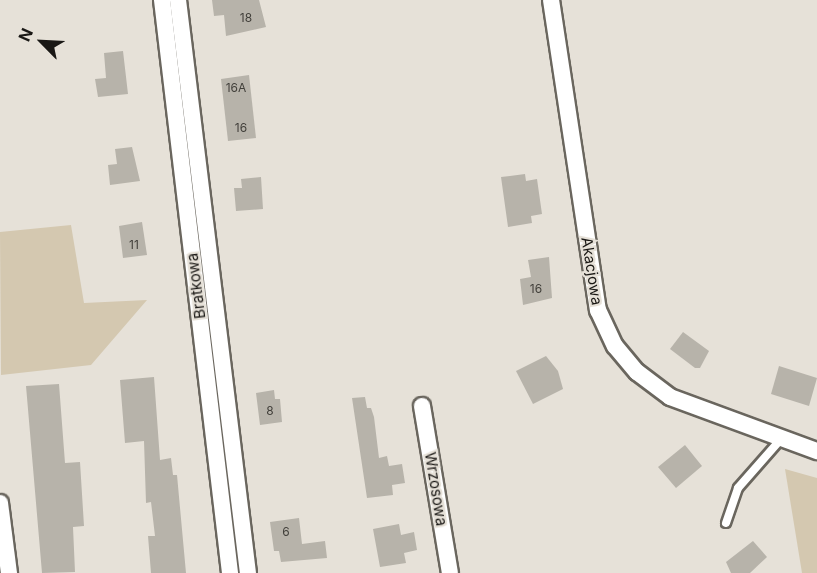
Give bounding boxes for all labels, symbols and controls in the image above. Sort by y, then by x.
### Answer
house number: 18 [240,11,252,25]
north arrow [12,12,72,72]
text: N [14,25,37,44]
house number: 16A [226,81,246,95]
house number: 16 [235,121,247,135]
street label: Akacjowa [578,236,606,306]
house number: 11 [129,238,139,252]
street label: Bratkowa [183,252,209,320]
house number: 16 [530,282,542,296]
house number: 8 [266,404,274,418]
street label: Wrzosowa [421,451,451,527]
house number: 6 [282,525,290,539]

